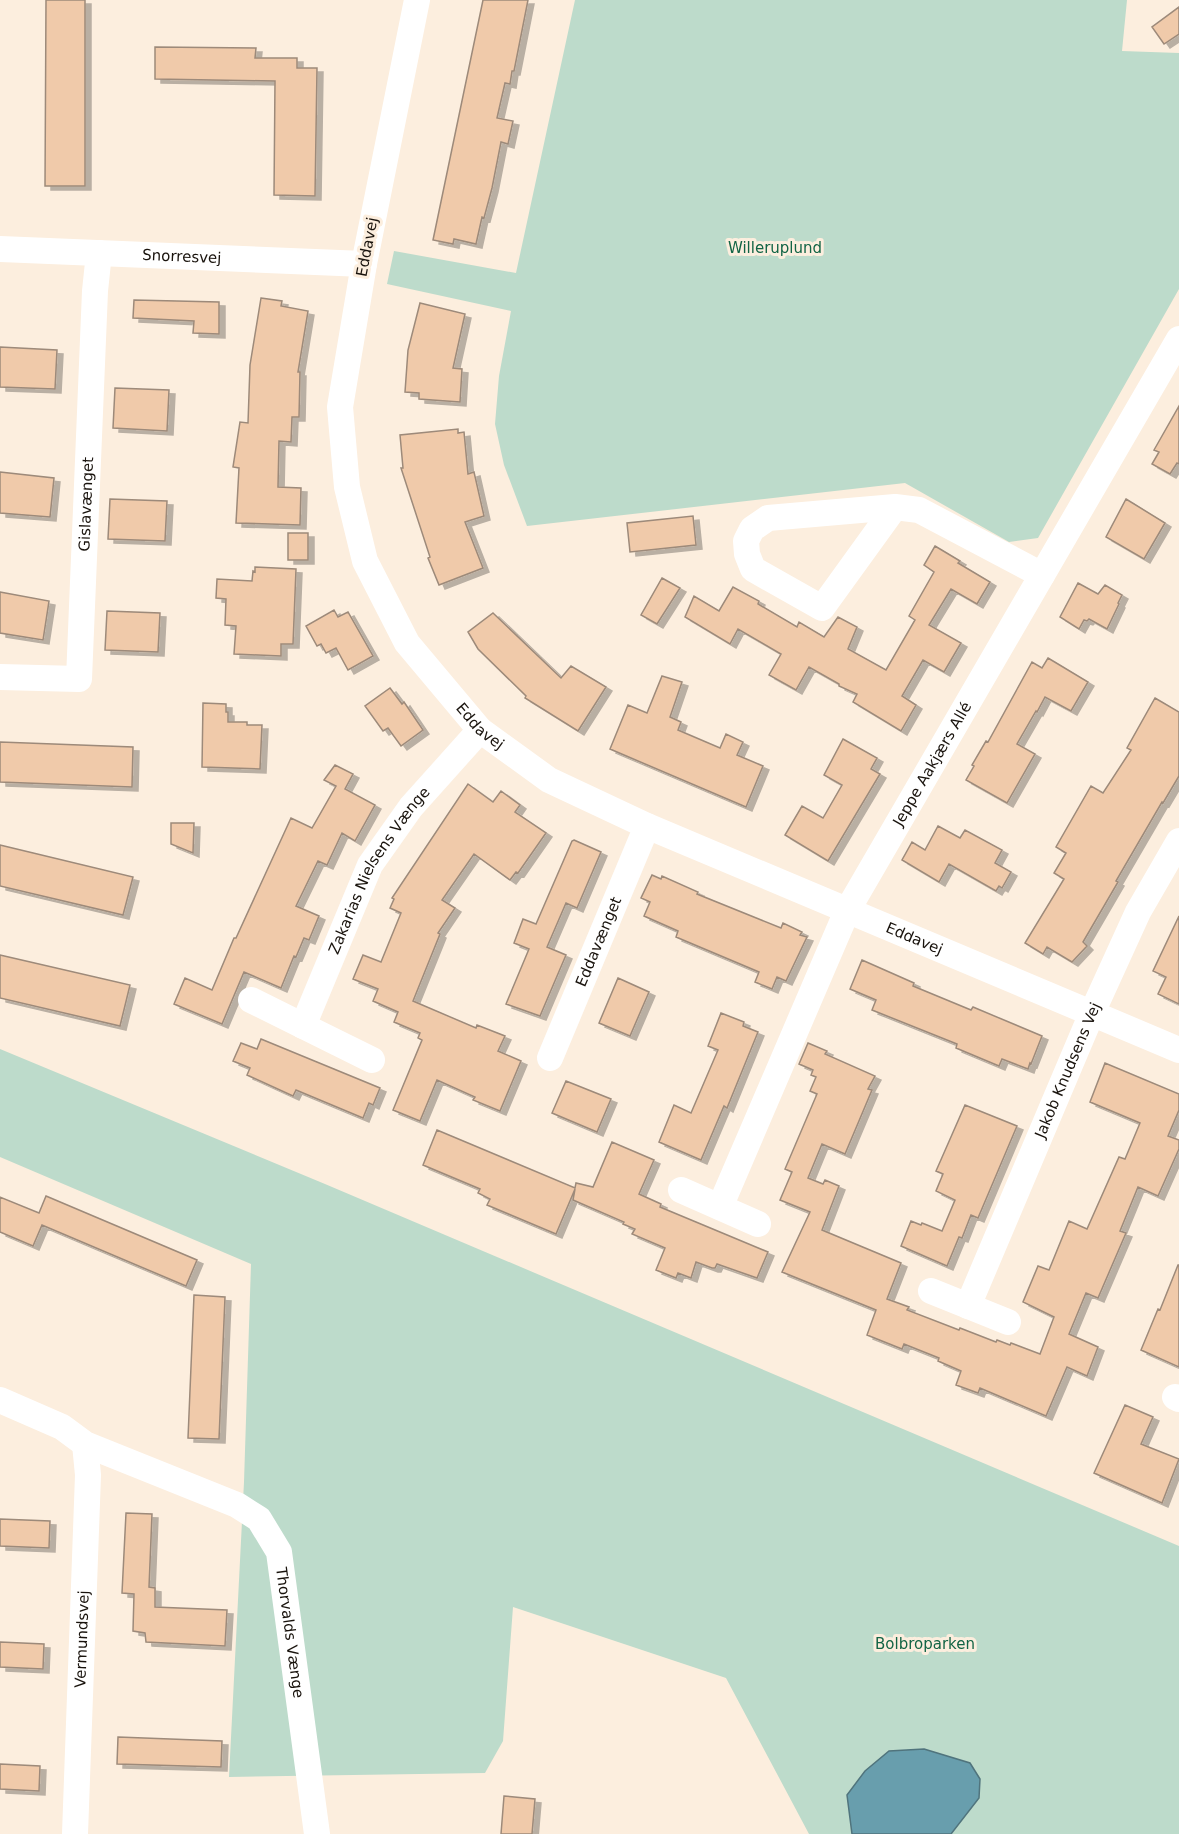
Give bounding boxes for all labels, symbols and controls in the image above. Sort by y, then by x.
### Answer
street label: Eddavej [352,216,382,278]
park label: Willeruplund [728,239,822,257]
street label: Snorresvej [142,246,222,267]
street label: Gislavænget [75,456,97,552]
street label: Eddavej [452,699,508,753]
street label: Jeppe Aakjærs Allé [889,699,975,830]
street label: Zakarias Nielsens Vænge [325,783,434,957]
street label: Eddavænget [572,894,625,989]
street label: Eddavej [883,919,946,959]
street label: Jakob Knudsens Vej [1031,1000,1105,1142]
street label: Thorvalds Vænge [272,1565,308,1699]
street label: Vermundsvej [71,1590,93,1688]
park label: Bolbroparken [875,1635,975,1653]

